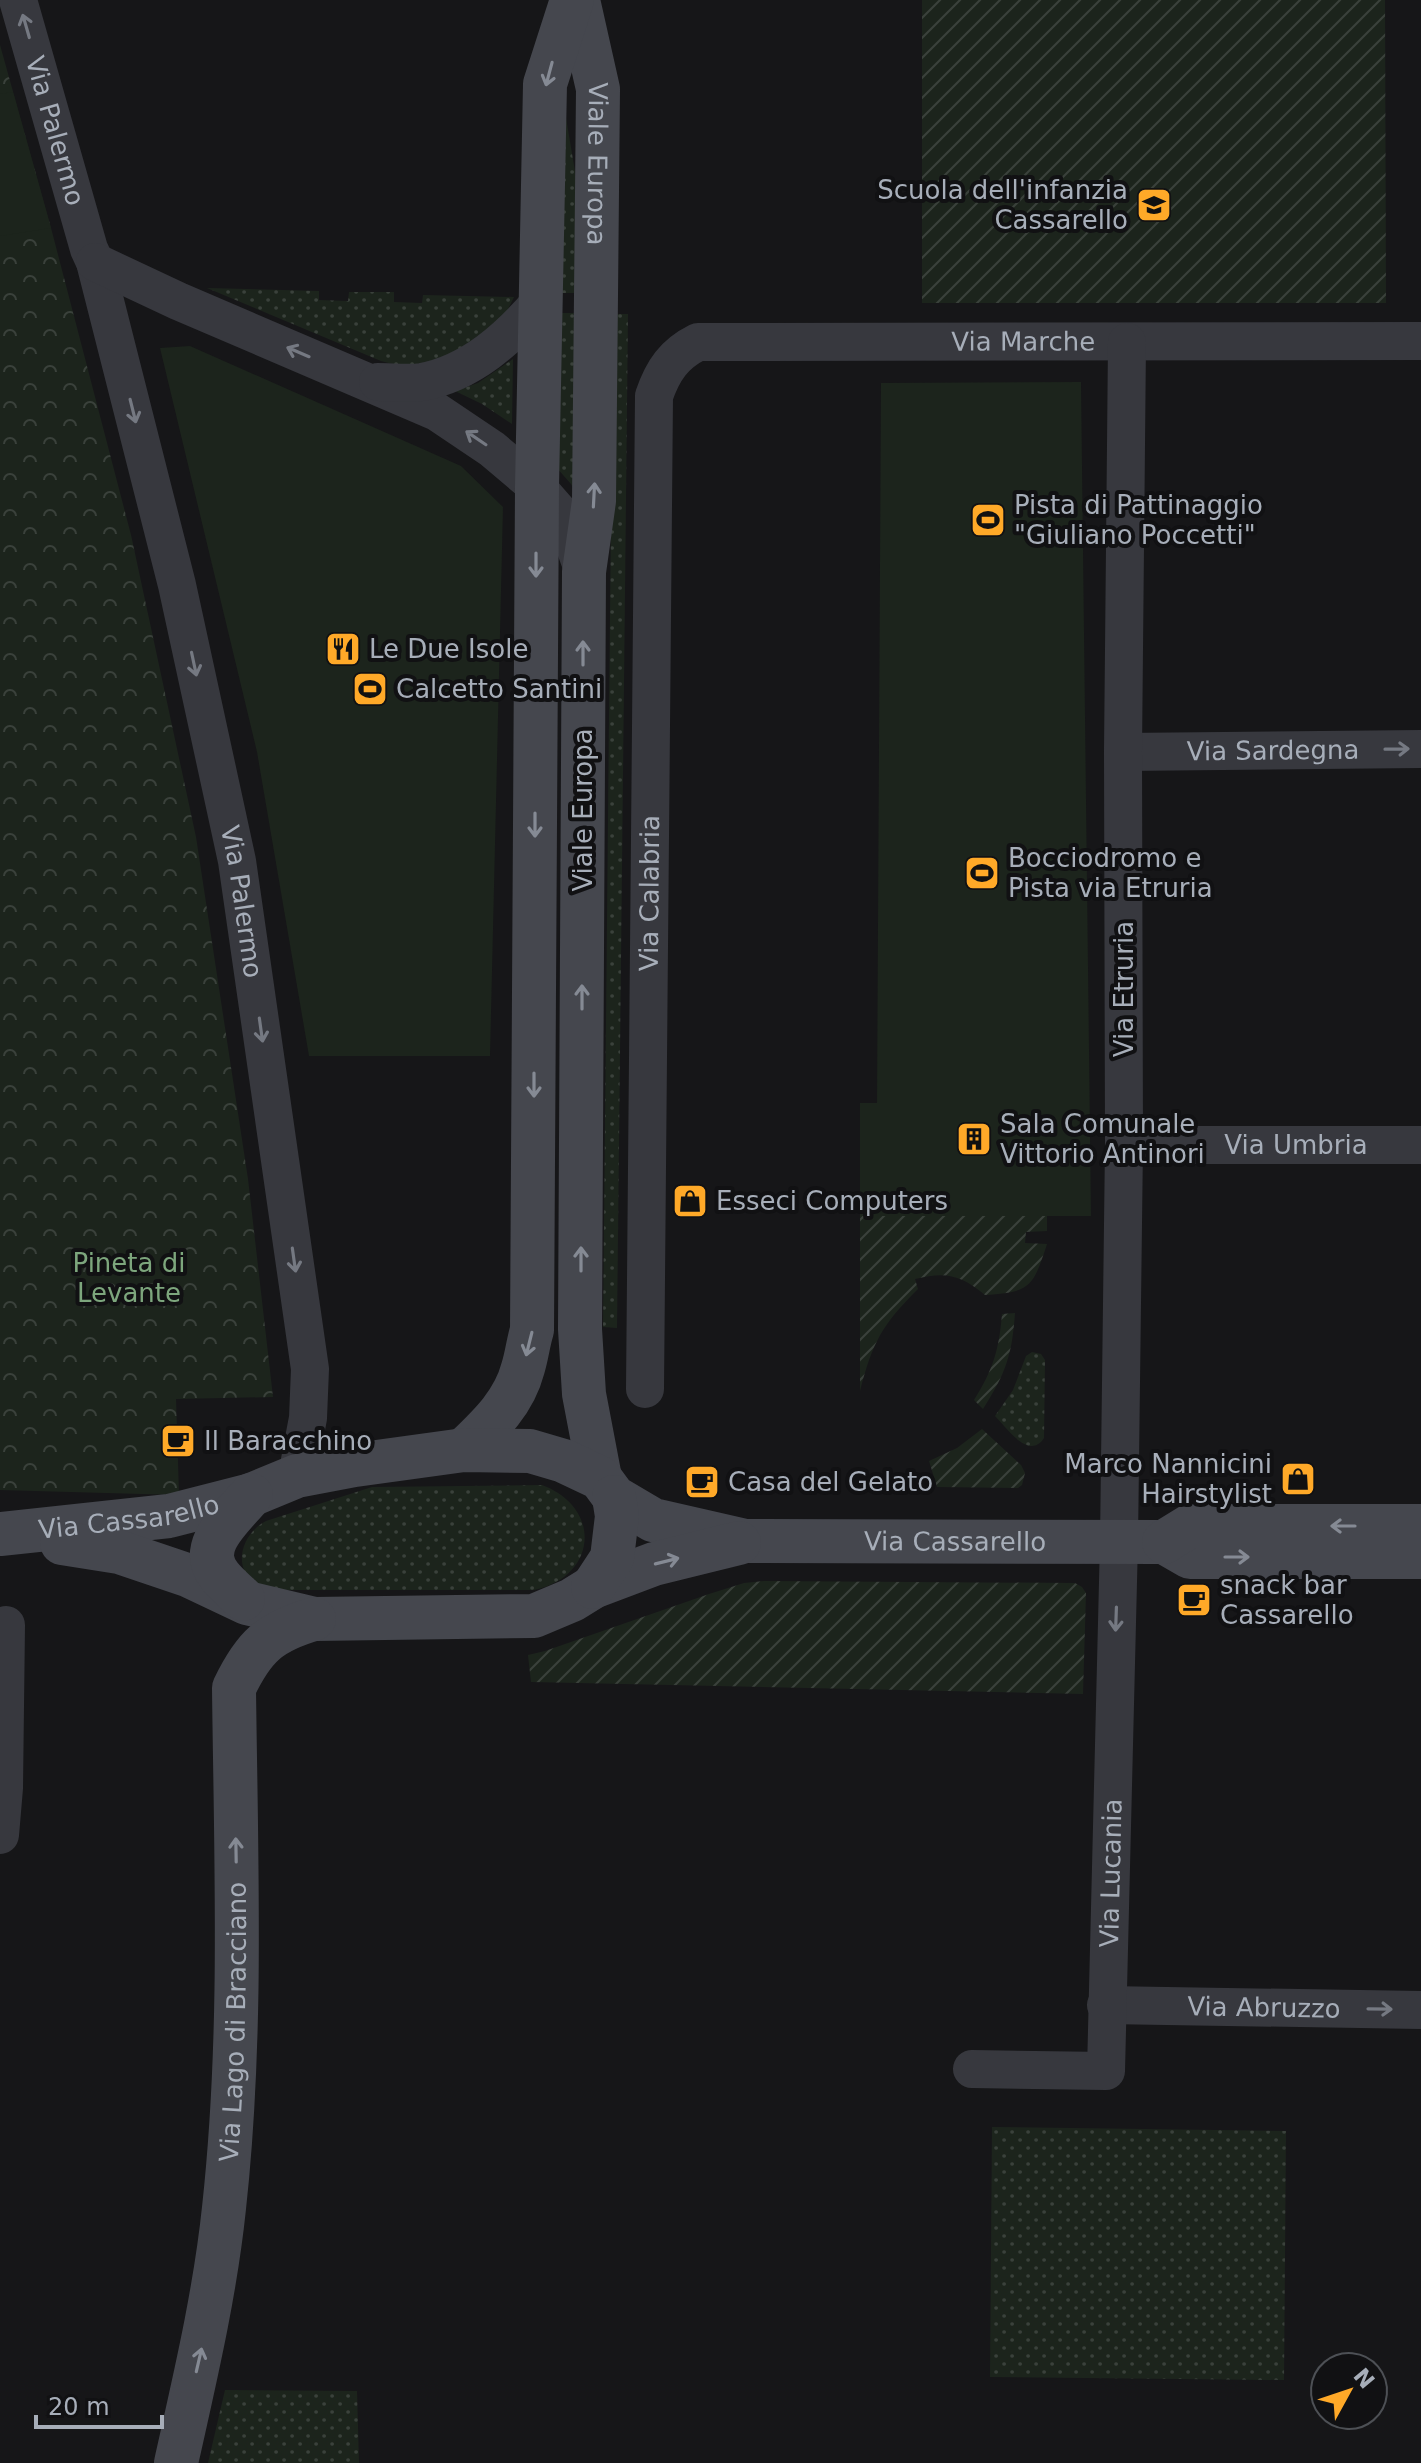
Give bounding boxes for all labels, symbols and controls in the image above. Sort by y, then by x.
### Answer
one-way arrow [18,14,33,40]
street label: Via Palermo [20,53,91,209]
one-way arrow [540,61,555,87]
street label: Viale Europa [581,82,613,246]
place label: Scuola dell'infanzia Cassarello [877,175,1128,235]
school or university icon: Scuola dell'infanzia Cassarello [1135,186,1173,224]
street label: Via Marche [951,326,1095,357]
one-way arrow [286,343,311,358]
one-way arrow [126,398,141,424]
one-way arrow [465,430,488,446]
one-way arrow [587,482,602,508]
place label: Pista di Pattinaggio "Giuliano Poccetti" [1014,490,1263,550]
sports icon: Pista di Pattinaggio "Giuliano Poccetti" [969,501,1007,539]
one-way arrow [528,551,544,578]
restaurant icon: Le Due Isole [324,630,362,668]
place label: Le Due Isole [369,634,528,664]
one-way arrow [575,640,591,667]
one-way arrow [187,651,202,676]
sports icon: Calcetto Santini [351,670,389,708]
place label: Calcetto Santini [396,674,602,704]
street label: Viale Europa [568,728,598,892]
street label: Via Sardegna [1186,735,1360,766]
one-way arrow [1383,742,1410,757]
one-way arrow [527,811,543,838]
street label: Via Calabria [634,815,665,971]
street label: Via Palermo [215,823,269,980]
place label: Bocciodromo e Pista via Etruria [1008,843,1213,903]
sports icon: Bocciodromo e Pista via Etruria [963,854,1001,892]
street label: Via Etruria [1109,921,1139,1057]
one-way arrow [574,984,590,1011]
one-way arrow [254,1016,269,1042]
one-way arrow [526,1071,541,1098]
place label: Sala Comunale Vittorio Antinori [1000,1109,1205,1169]
building icon: Sala Comunale Vittorio Antinori [955,1120,993,1158]
street label: Via Umbria [1224,1130,1368,1160]
shop icon: Esseci Computers [671,1182,709,1220]
place label: Esseci Computers [716,1186,948,1216]
one-way arrow [573,1246,588,1273]
one-way arrow [287,1247,302,1272]
park label: Pineta di Levante [73,1248,185,1308]
one-way arrow [521,1331,536,1357]
cafe icon: Il Baracchino [159,1422,197,1460]
place label: Il Baracchino [204,1426,372,1456]
place label: Marco Nannicini Hairstylist [1064,1449,1272,1509]
shop icon: Marco Nannicini Hairstylist [1279,1460,1317,1498]
cafe icon: Casa del Gelato [683,1463,721,1501]
place label: Casa del Gelato [728,1467,933,1497]
street label: Via Cassarello [37,1489,222,1545]
one-way arrow [1330,1518,1357,1534]
street label: Via Cassarello [864,1526,1046,1557]
one-way arrow [1223,1549,1250,1565]
one-way arrow [654,1552,679,1567]
place label: snack bar Cassarello [1220,1570,1354,1630]
cafe icon: snack bar Cassarello [1175,1581,1213,1619]
one-way arrow [1109,1605,1124,1632]
street label: Via Lucania [1094,1798,1128,1948]
one-way arrow [228,1837,244,1864]
street label: Via Lago di Bracciano [214,1882,252,2163]
street label: Via Abruzzo [1187,1991,1341,2024]
one-way arrow [1366,2001,1393,2017]
one-way arrow [193,2347,208,2373]
north arrow [1309,2351,1389,2431]
text: N [1348,2363,1379,2394]
scale bar [36,2379,162,2429]
text: 20 m [48,2393,110,2421]

